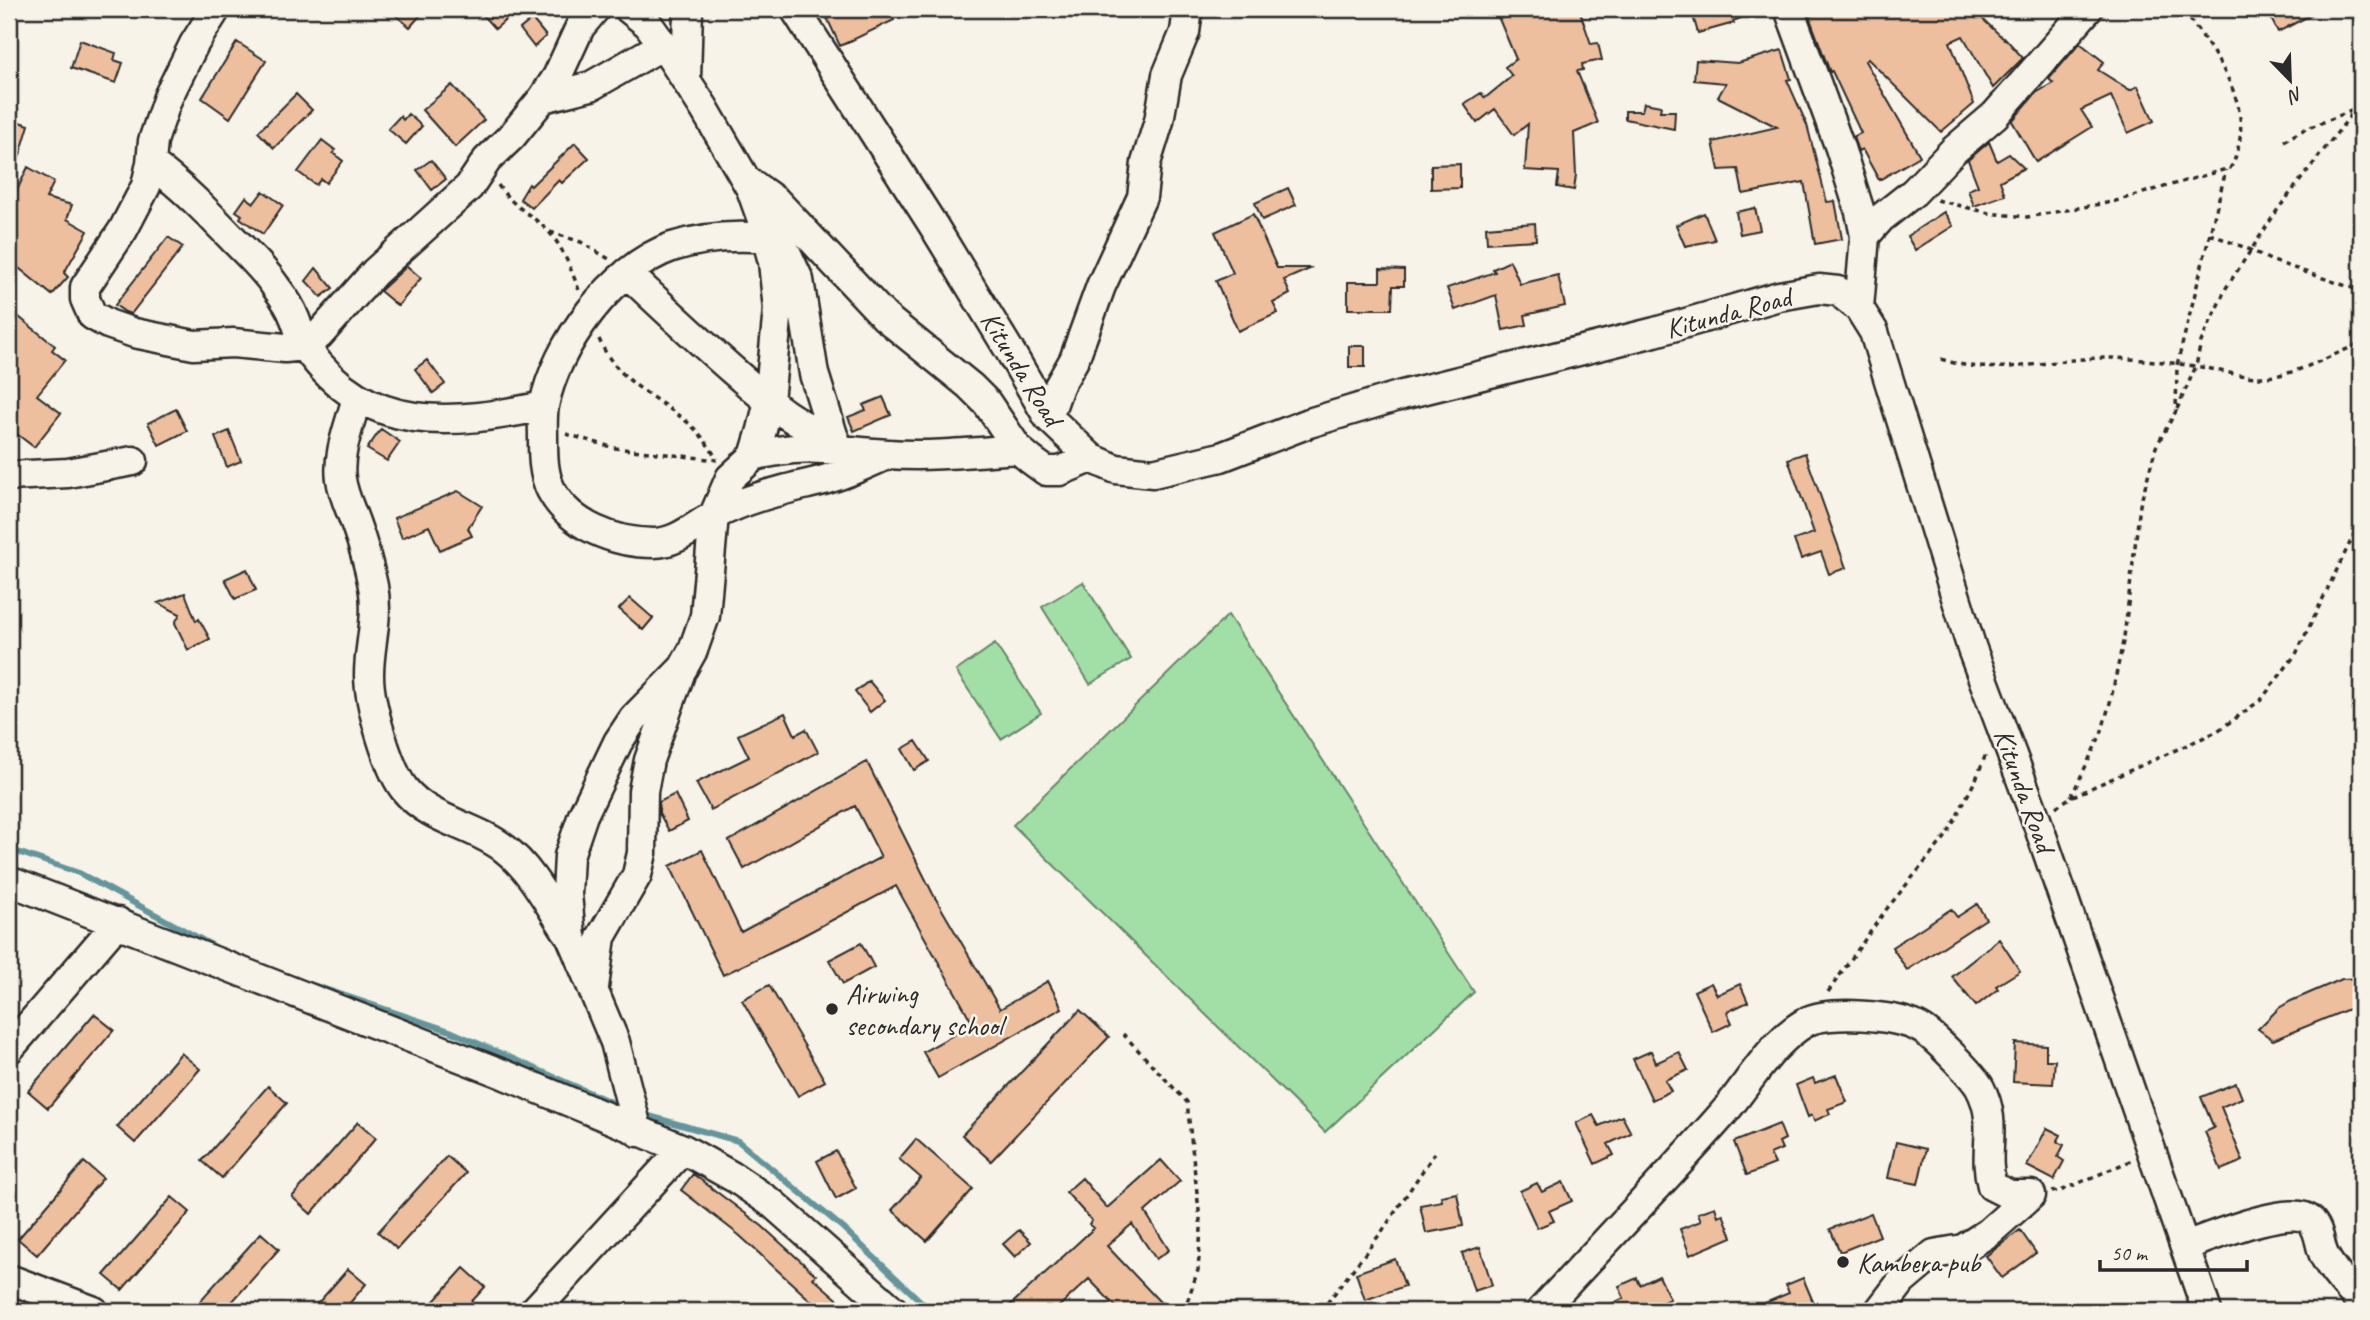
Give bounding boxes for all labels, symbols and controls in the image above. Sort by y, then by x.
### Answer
north arrow [2254,46,2324,116]
text: N [2283,81,2306,109]
street label: Kitunda Road [1662,278,1798,346]
street label: Kitunda Road [973,305,1072,435]
street label: Kitunda Road [1986,724,2064,860]
place label: Airwing secondary school [846,976,1008,1043]
marker: Airwing secondary school [824,1001,840,1017]
scale bar [2100,1229,2248,1273]
text: 50 m [2111,1240,2149,1266]
place label: Kambera pub [1857,1245,1982,1280]
marker: Kambera pub [1835,1254,1851,1270]

